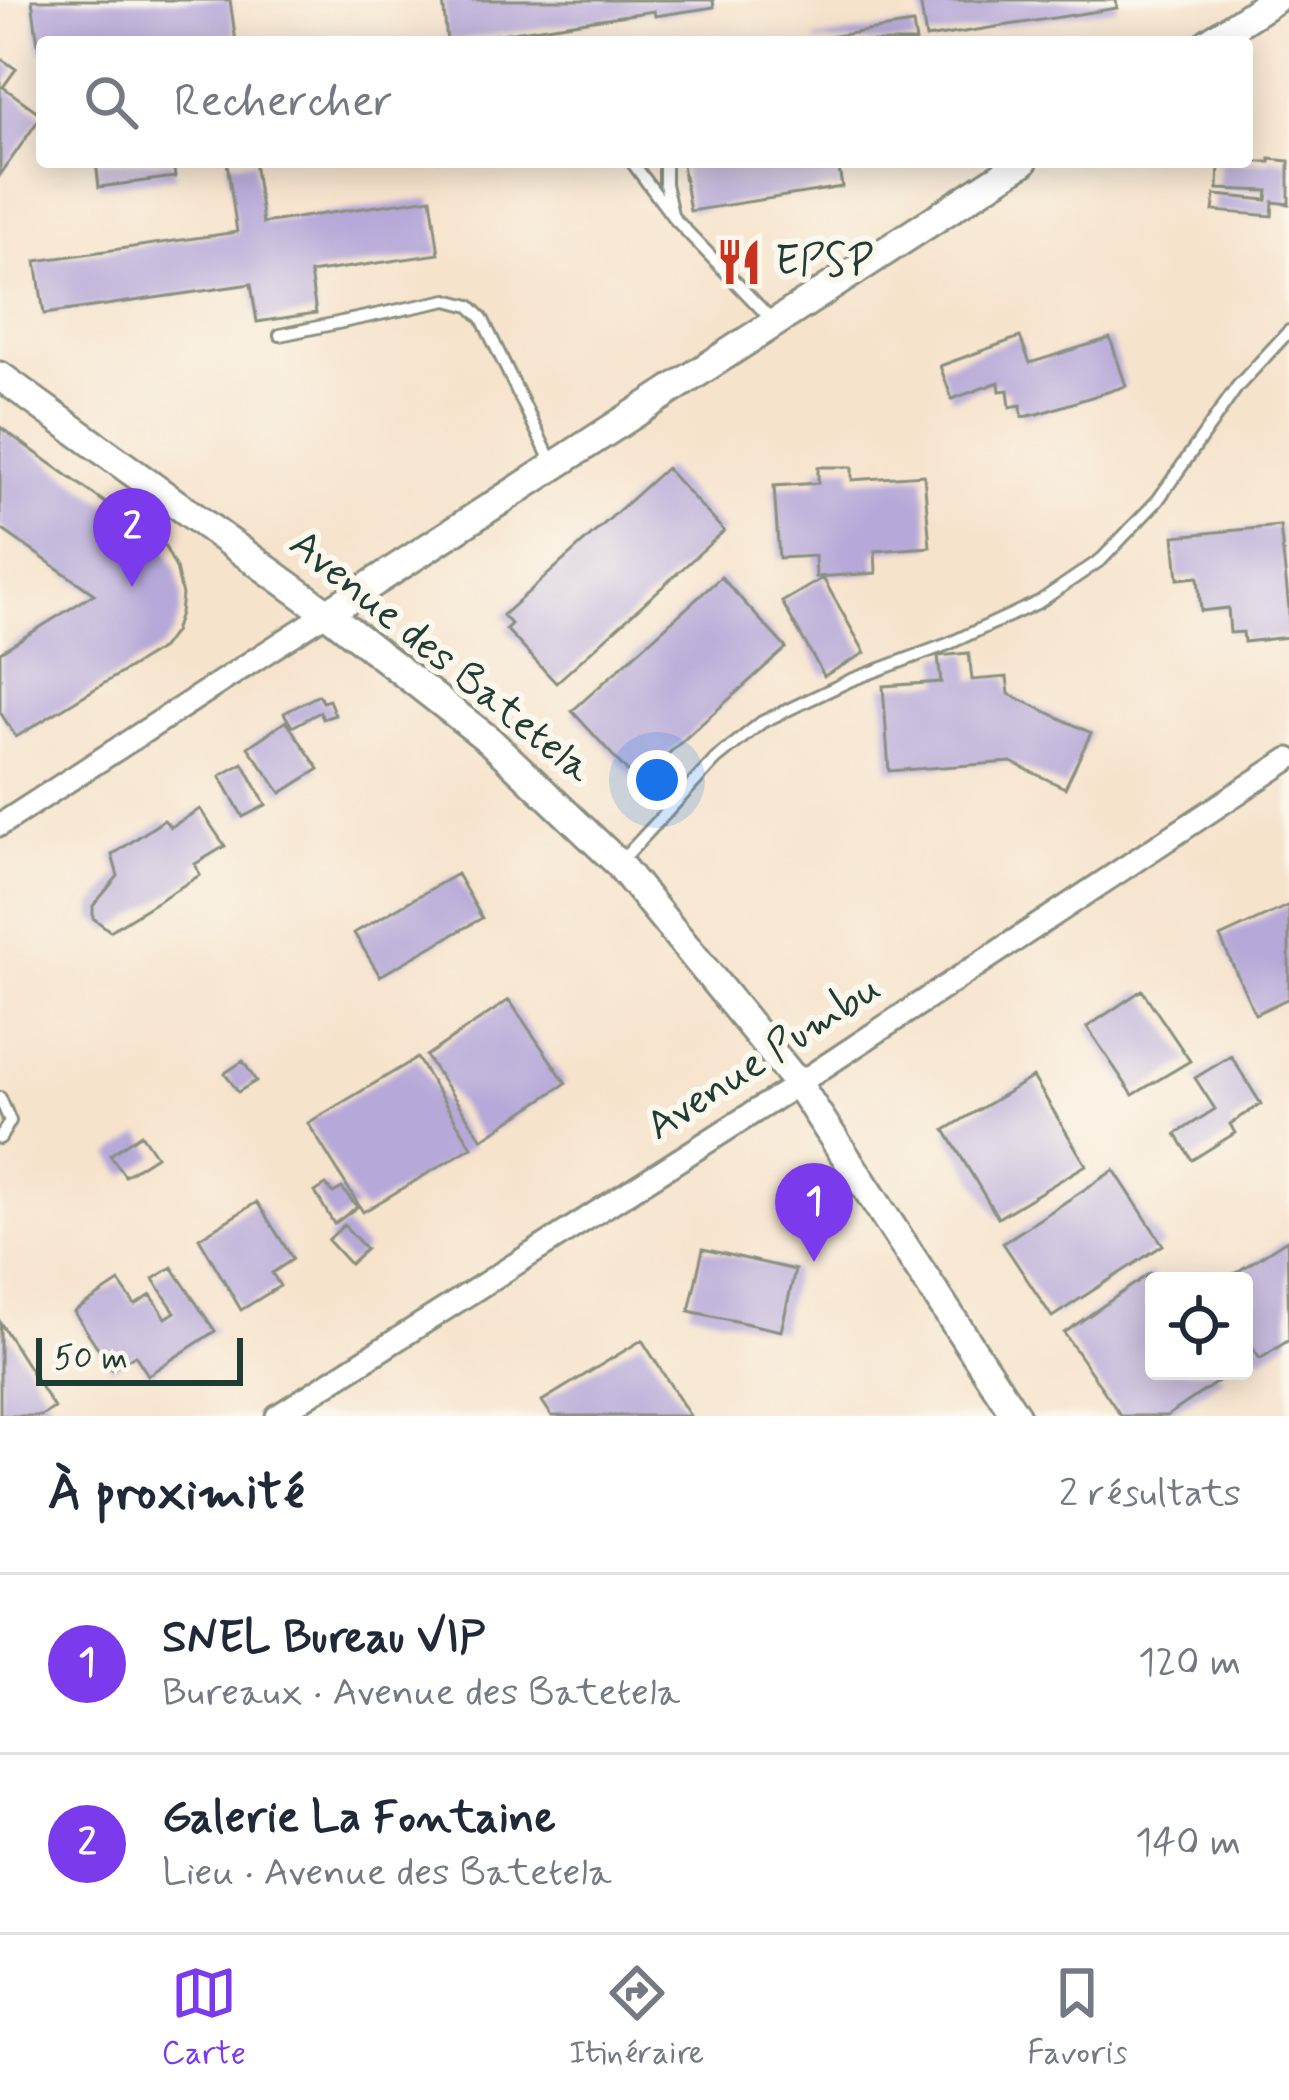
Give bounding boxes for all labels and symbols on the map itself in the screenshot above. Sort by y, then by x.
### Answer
place label: EPSP [775,235,874,290]
restaurant icon: EPSP [714,237,764,287]
pin: 2 [93,488,171,587]
street label: Avenue des Batetela [277,518,603,797]
your location [627,750,687,810]
street label: Avenue Pumbu [636,962,892,1154]
pin: 1 [775,1163,853,1262]
scale bar [36,1332,243,1385]

